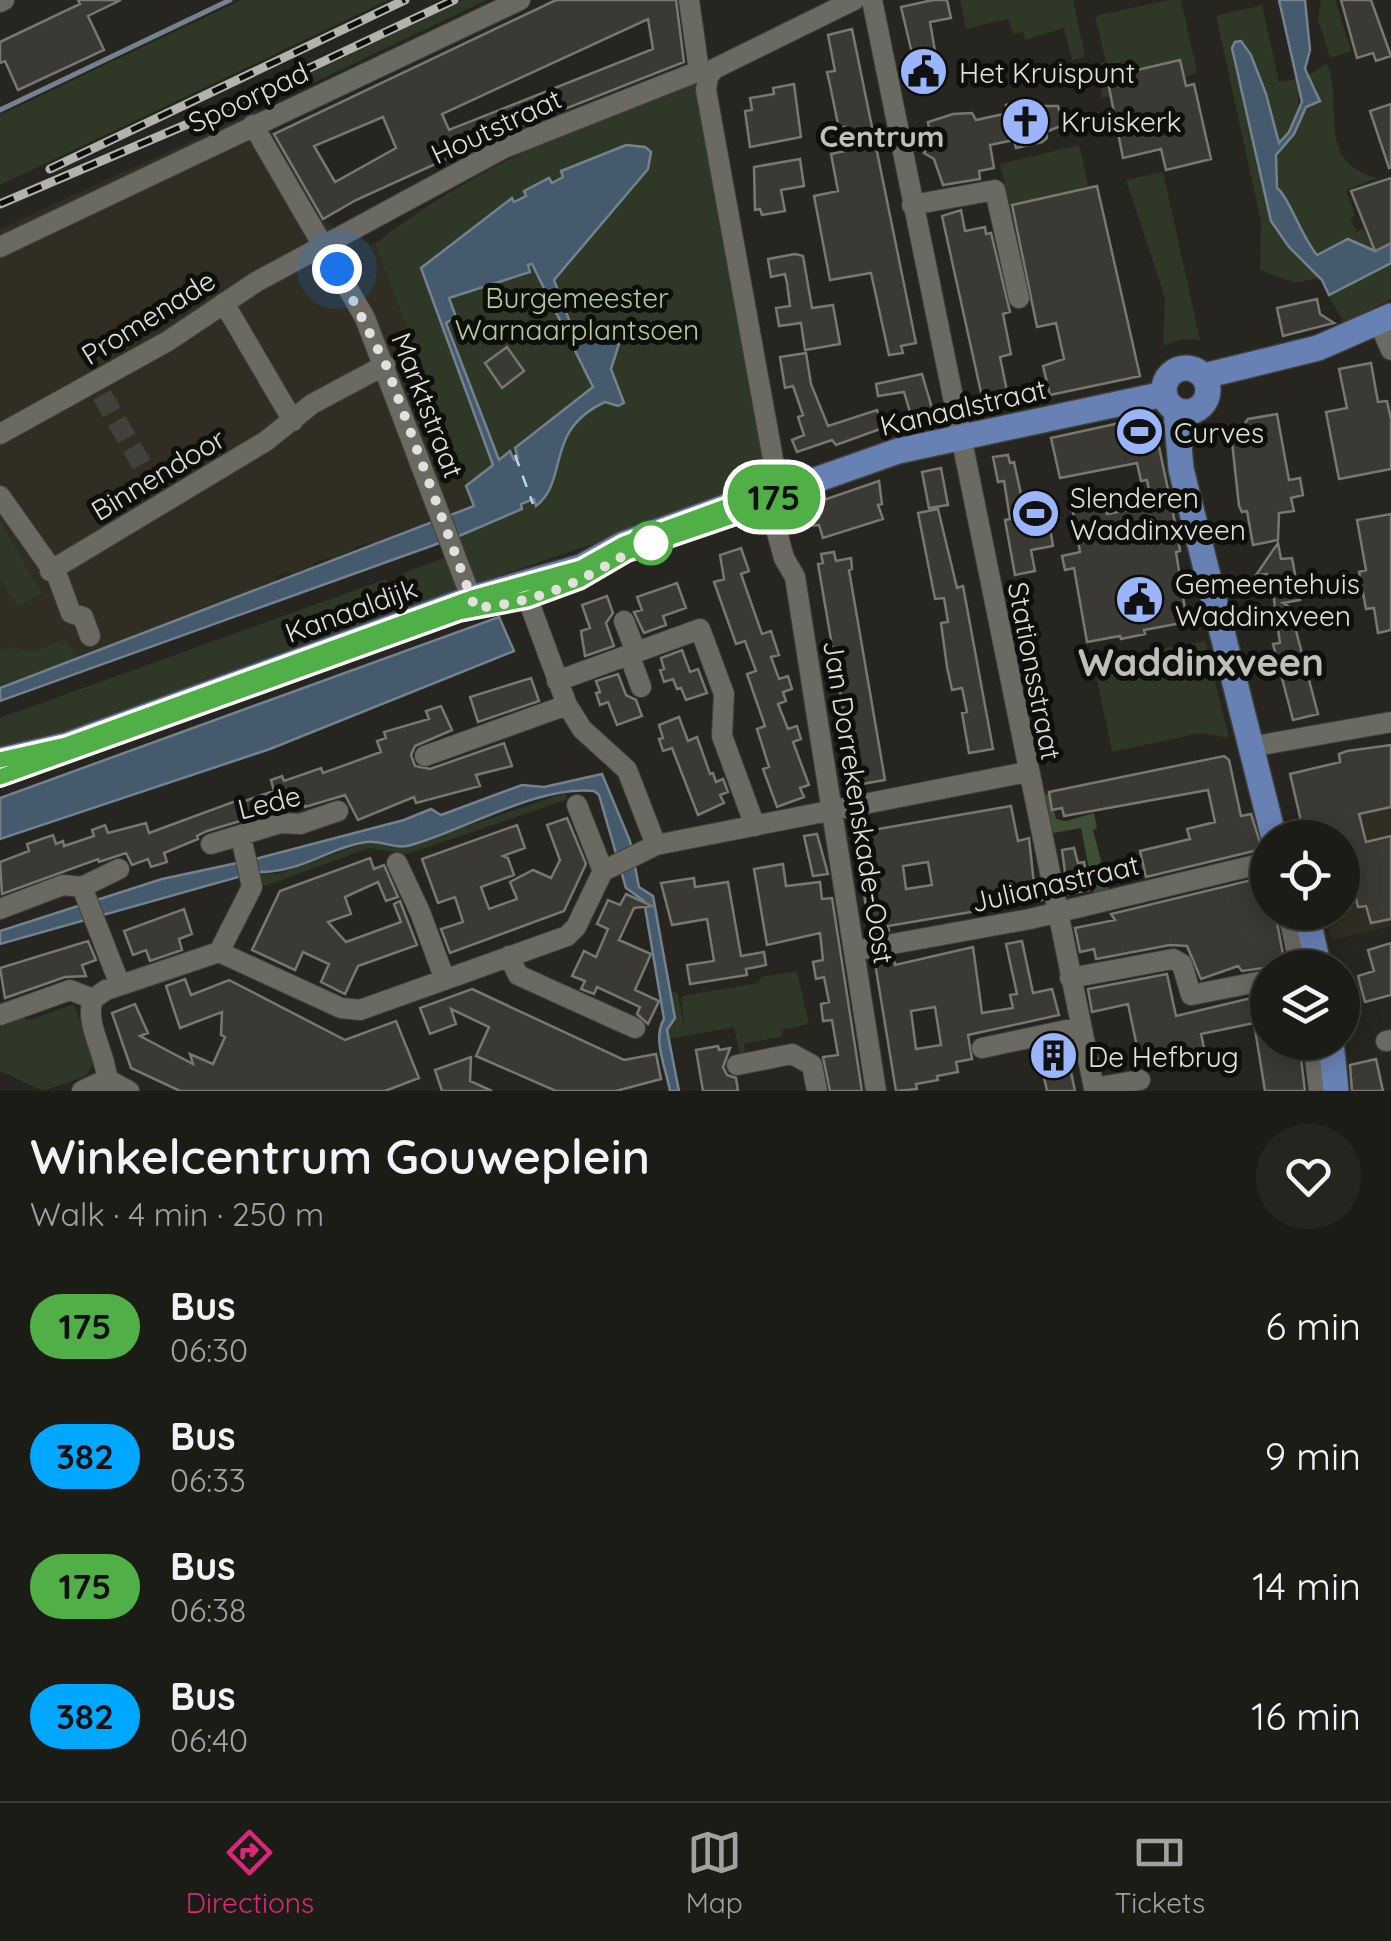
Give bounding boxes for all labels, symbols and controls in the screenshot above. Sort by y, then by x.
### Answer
public building icon: Het Kruispunt [898,46,950,98]
street label: Spoorpad [183,54,313,140]
place label: Het Kruispunt [959,55,1135,90]
street label: Houtstraat [425,81,567,171]
church icon: Kruiskerk [1000,95,1052,147]
place label: Kruiskerk [1061,104,1181,139]
district label: Centrum [820,117,944,155]
your location [312,244,362,294]
street label: Promenade [75,262,221,372]
park label: Burgemeester Warnaarplantsoen [455,280,699,347]
street label: Marktstraat [384,327,472,483]
street label: Kanaalstraat [876,371,1050,443]
sports icon: Curves [1113,406,1165,458]
place label: Curves [1174,415,1264,450]
street label: Binnendoor [85,420,232,528]
line badge: 175 [716,464,832,530]
text: 175 [748,475,801,519]
place label: Slenderen Waddinxveen [1070,480,1246,547]
sports icon: Slenderen Waddinxveen [1009,487,1061,539]
unlabelled marker [630,522,672,564]
place label: Gemeentehuis Waddinxveen [1175,566,1360,633]
street label: Kanaaldijk [280,570,422,650]
public building icon: Gemeentehuis Waddinxveen [1114,573,1166,625]
street label: Stationsstraat [1001,579,1069,763]
street label: Jan Dorrekenskade-Oost [816,638,902,966]
district label: Waddinxveen [1078,638,1324,686]
street label: Lede [234,777,304,827]
map controls [1250,820,1360,1060]
button: locate [1250,820,1360,930]
street label: Julianastraat [968,847,1142,919]
button: layers [1250,950,1360,1060]
building icon: De Hefbrug [1027,1030,1079,1082]
place label: De Hefbrug [1088,1039,1239,1074]
button: heart [1256,1124,1361,1229]
text: Winkelcentrum Gouweplein [30,1126,650,1186]
text: Walk · 4 min · 250 m [30,1194,324,1234]
text: Bus [170,1282,236,1330]
text: 6 min [1265,1302,1361,1350]
text: 175 [59,1304,112,1348]
text: 06:30 [170,1330,248,1370]
text: Bus [170,1412,236,1460]
text: 9 min [1265,1432,1361,1480]
text: 382 [56,1434,114,1478]
text: 06:33 [170,1460,246,1500]
text: Bus [170,1542,236,1590]
text: 14 min [1252,1562,1361,1610]
text: 175 [59,1564,112,1608]
text: 06:38 [170,1590,246,1630]
text: Bus [170,1672,236,1720]
text: 16 min [1251,1692,1361,1740]
text: 382 [56,1694,114,1738]
text: 06:40 [170,1720,248,1760]
tab: Directions [186,1825,314,1920]
tab: Map [686,1825,743,1920]
tab: Tickets [1114,1825,1205,1920]

